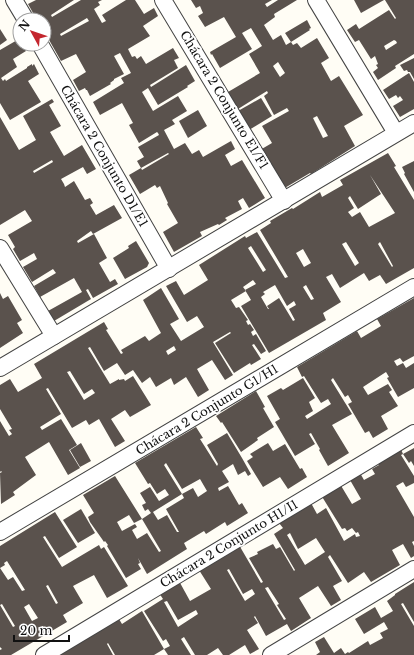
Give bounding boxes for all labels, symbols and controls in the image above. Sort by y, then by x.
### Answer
north arrow [12,12,52,52]
text: N [16,17,33,34]
street label: Chácara 2 Conjunto E1/F1 [177,28,272,172]
street label: Chácara 2 Conjunto D1/E1 [58,82,151,229]
street label: Chácara 2 Conjunto G1/H1 [133,361,281,458]
street label: Chácara 2 Conjunto H1/I1 [157,496,300,591]
scale bar [14,617,69,643]
text: 20 m [20,623,52,638]

